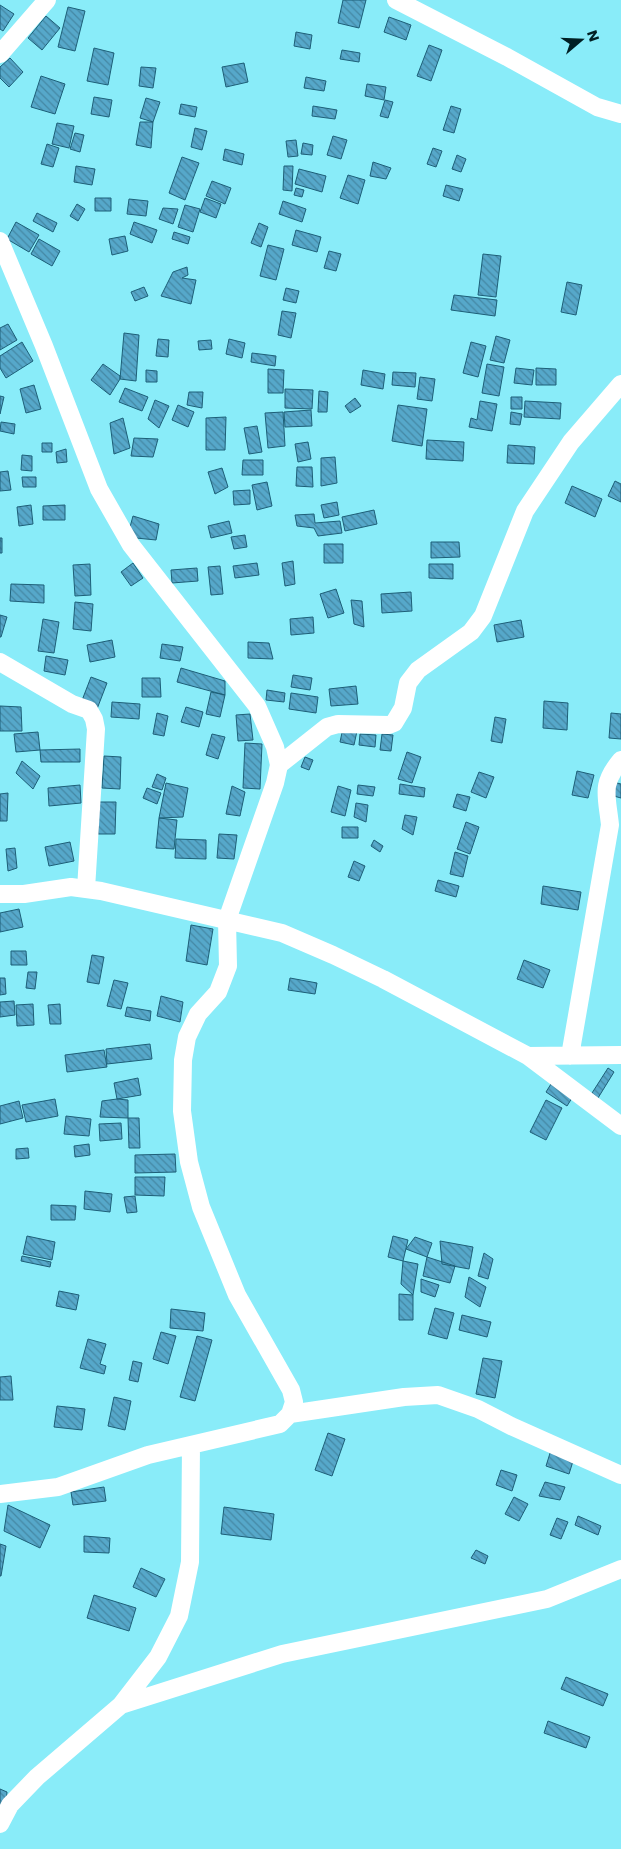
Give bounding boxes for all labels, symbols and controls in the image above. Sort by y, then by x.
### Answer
north arrow [556,15,606,65]
text: N [582,28,604,44]

